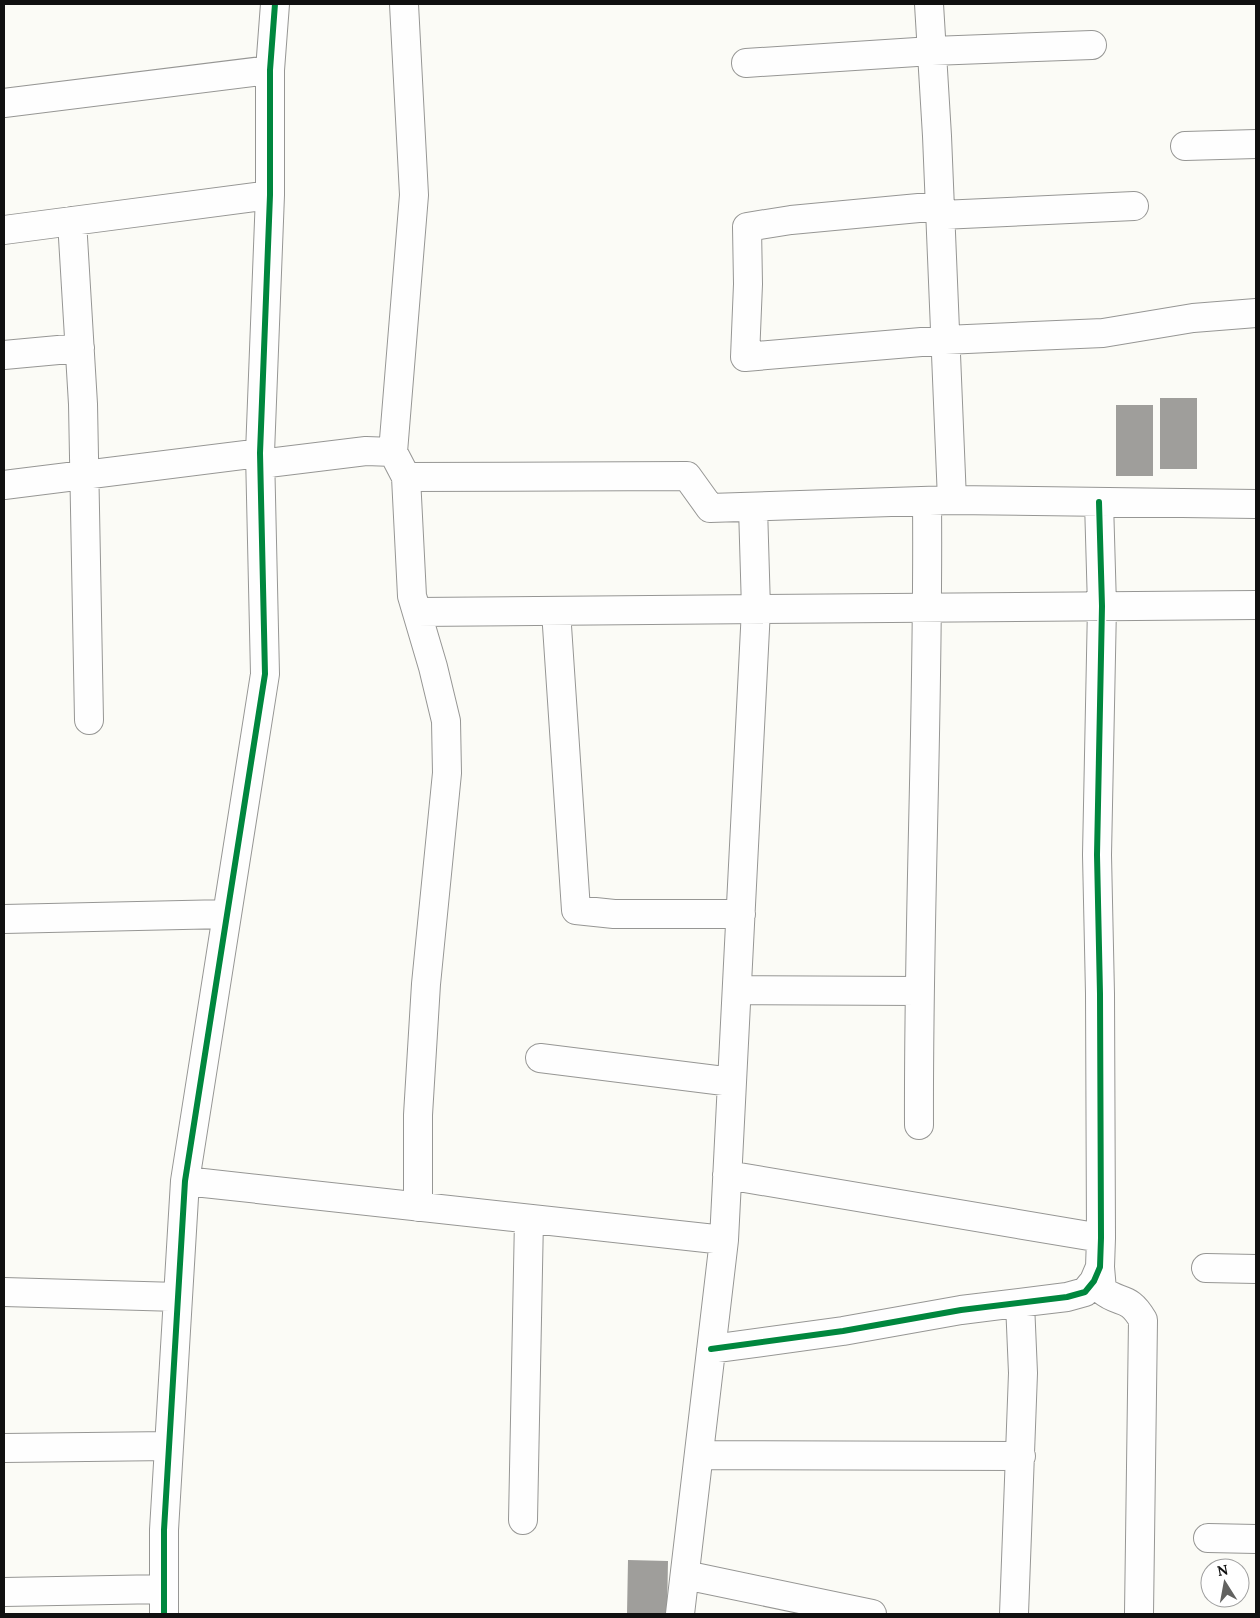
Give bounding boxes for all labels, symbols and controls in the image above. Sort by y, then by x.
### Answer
north arrow [1200,1558,1250,1608]
text: N [1215,1560,1230,1580]

